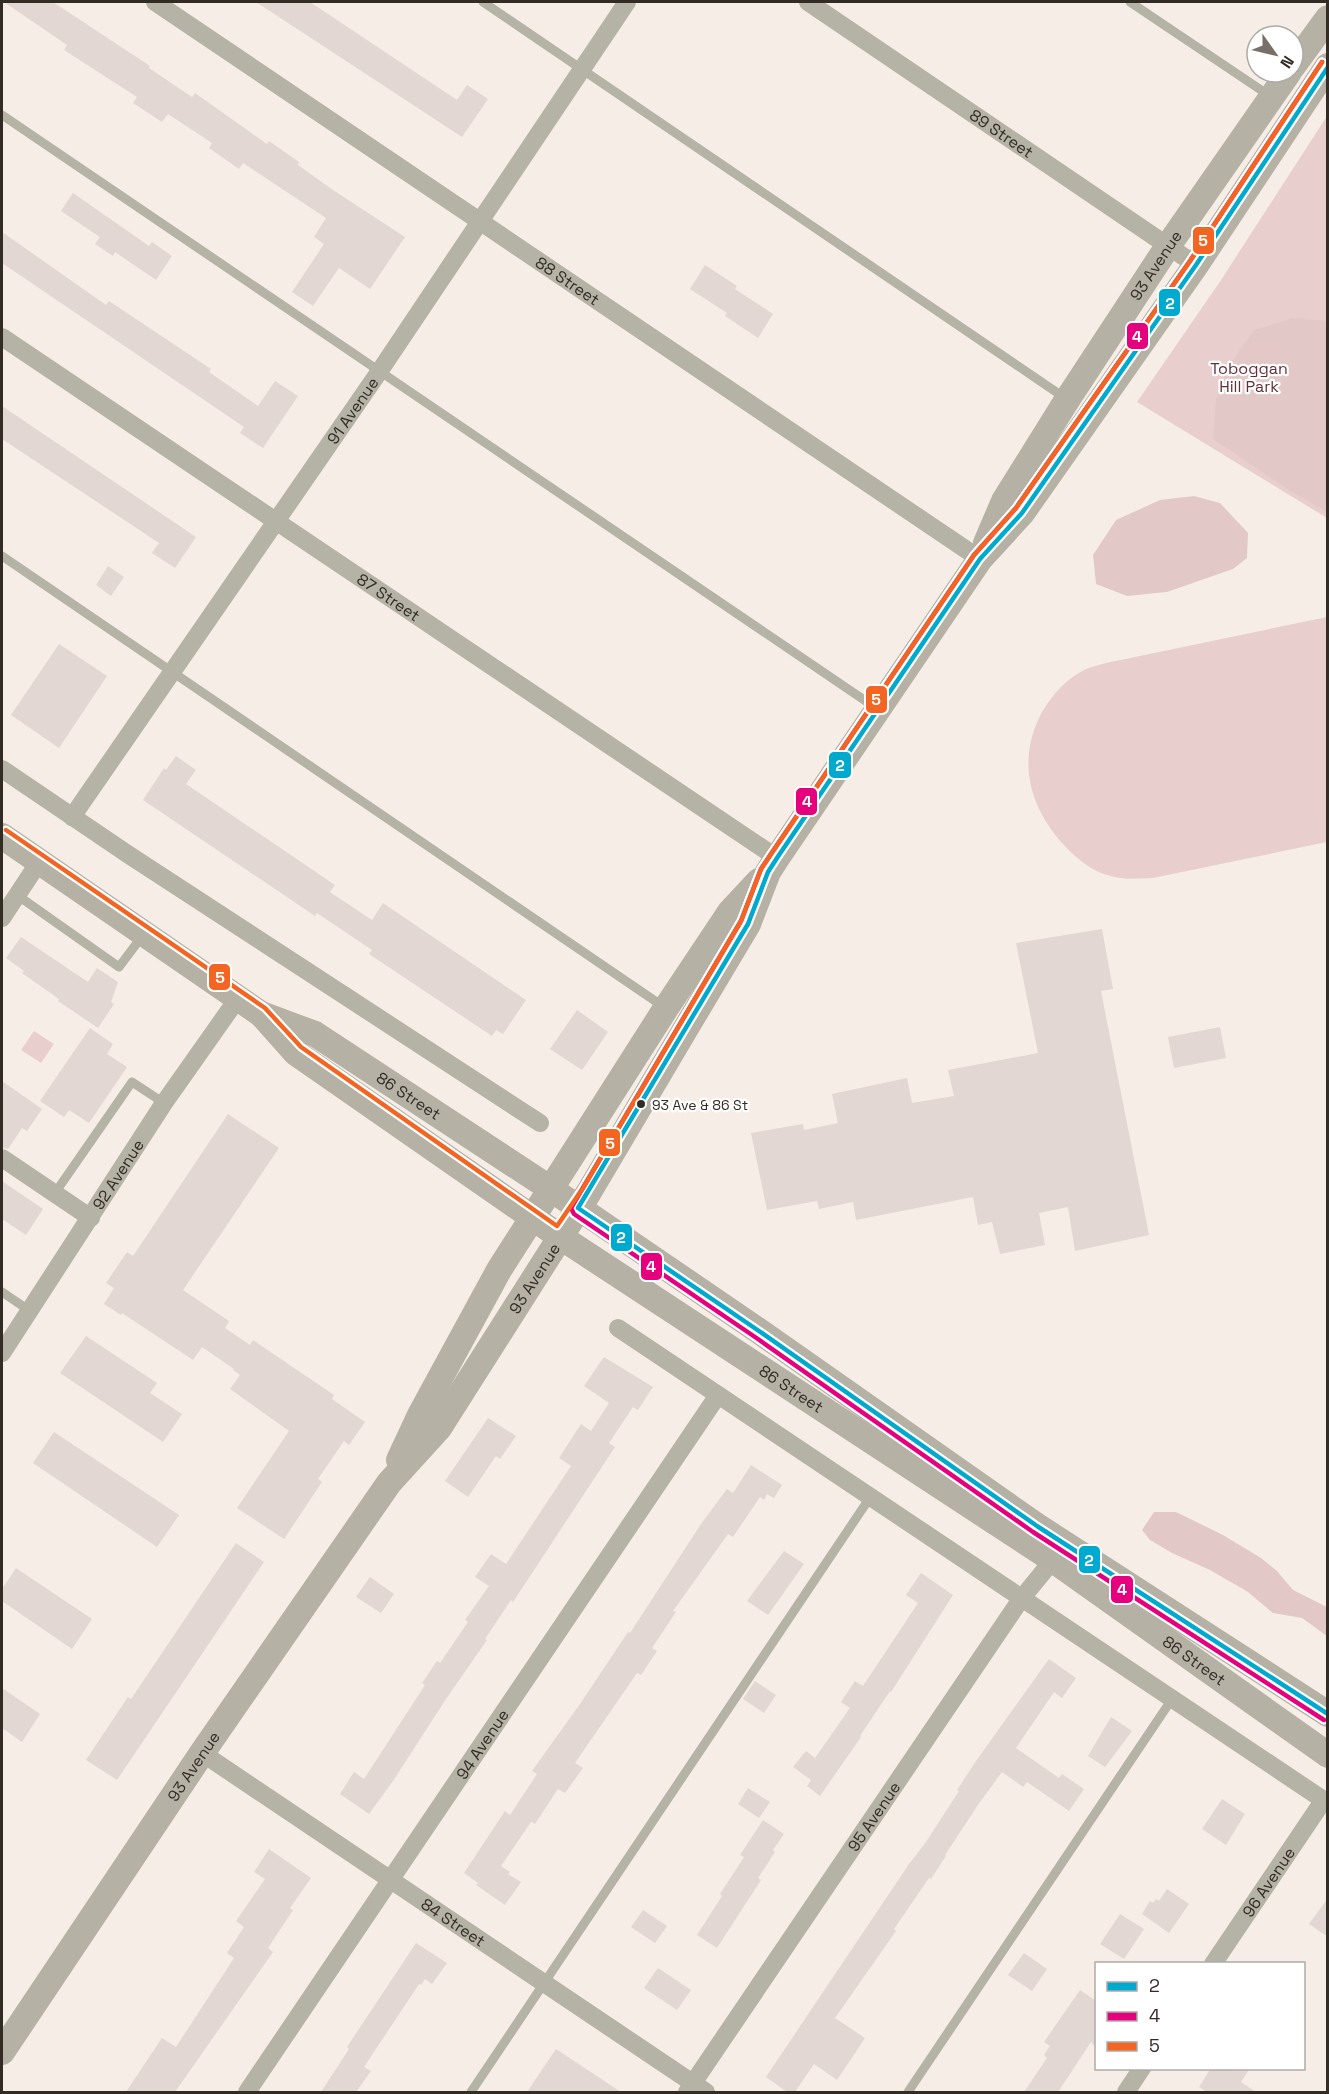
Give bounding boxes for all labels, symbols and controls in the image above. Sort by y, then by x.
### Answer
north arrow [1245,24,1305,84]
text: N [1275,52,1299,72]
street label: 89 Street [965,105,1037,163]
street label: 93 Avenue [1125,226,1187,305]
line badge: 5 [1192,226,1215,255]
text: 5 [1198,230,1208,251]
street label: 88 Street [531,252,604,310]
line badge: 2 [1158,288,1181,317]
text: 2 [1165,293,1175,314]
line badge: 4 [1126,322,1149,350]
text: 4 [1132,326,1142,347]
park label: Toboggan Hill Park [1210,358,1288,397]
street label: 91 Avenue [322,373,383,448]
street label: 87 Street [353,569,424,626]
line badge: 5 [865,685,888,714]
text: 5 [871,689,881,710]
line badge: 2 [828,751,852,779]
text: 2 [835,755,845,776]
line badge: 4 [795,787,818,816]
text: 4 [802,791,812,812]
line badge: 5 [208,963,231,991]
text: 5 [215,967,225,988]
street label: 86 Street [372,1067,445,1125]
place label: 93 Ave & 86 St [652,1096,748,1114]
marker: 93 Ave & 86 St [635,1098,647,1110]
line badge: 5 [598,1128,621,1157]
text: 5 [605,1133,615,1154]
street label: 92 Avenue [88,1135,149,1214]
line badge: 2 [610,1223,633,1252]
text: 2 [616,1227,626,1248]
street label: 93 Avenue [504,1239,565,1318]
line badge: 4 [640,1252,663,1281]
text: 4 [646,1256,656,1277]
street label: 86 Street [755,1360,827,1418]
line badge: 2 [1078,1545,1101,1574]
text: 2 [1084,1550,1094,1571]
line badge: 4 [1110,1575,1134,1604]
text: 4 [1117,1579,1127,1600]
street label: 86 Street [1158,1631,1230,1690]
street label: 94 Avenue [451,1705,514,1783]
street label: 93 Avenue [163,1727,225,1805]
street label: 95 Avenue [843,1778,905,1856]
street label: 96 Avenue [1238,1843,1300,1921]
street label: 84 Street [417,1893,489,1952]
legend [1095,1962,1305,2070]
text: 2 [1149,1974,1160,1997]
text: 4 [1149,2004,1160,2027]
text: 5 [1149,2034,1160,2057]

